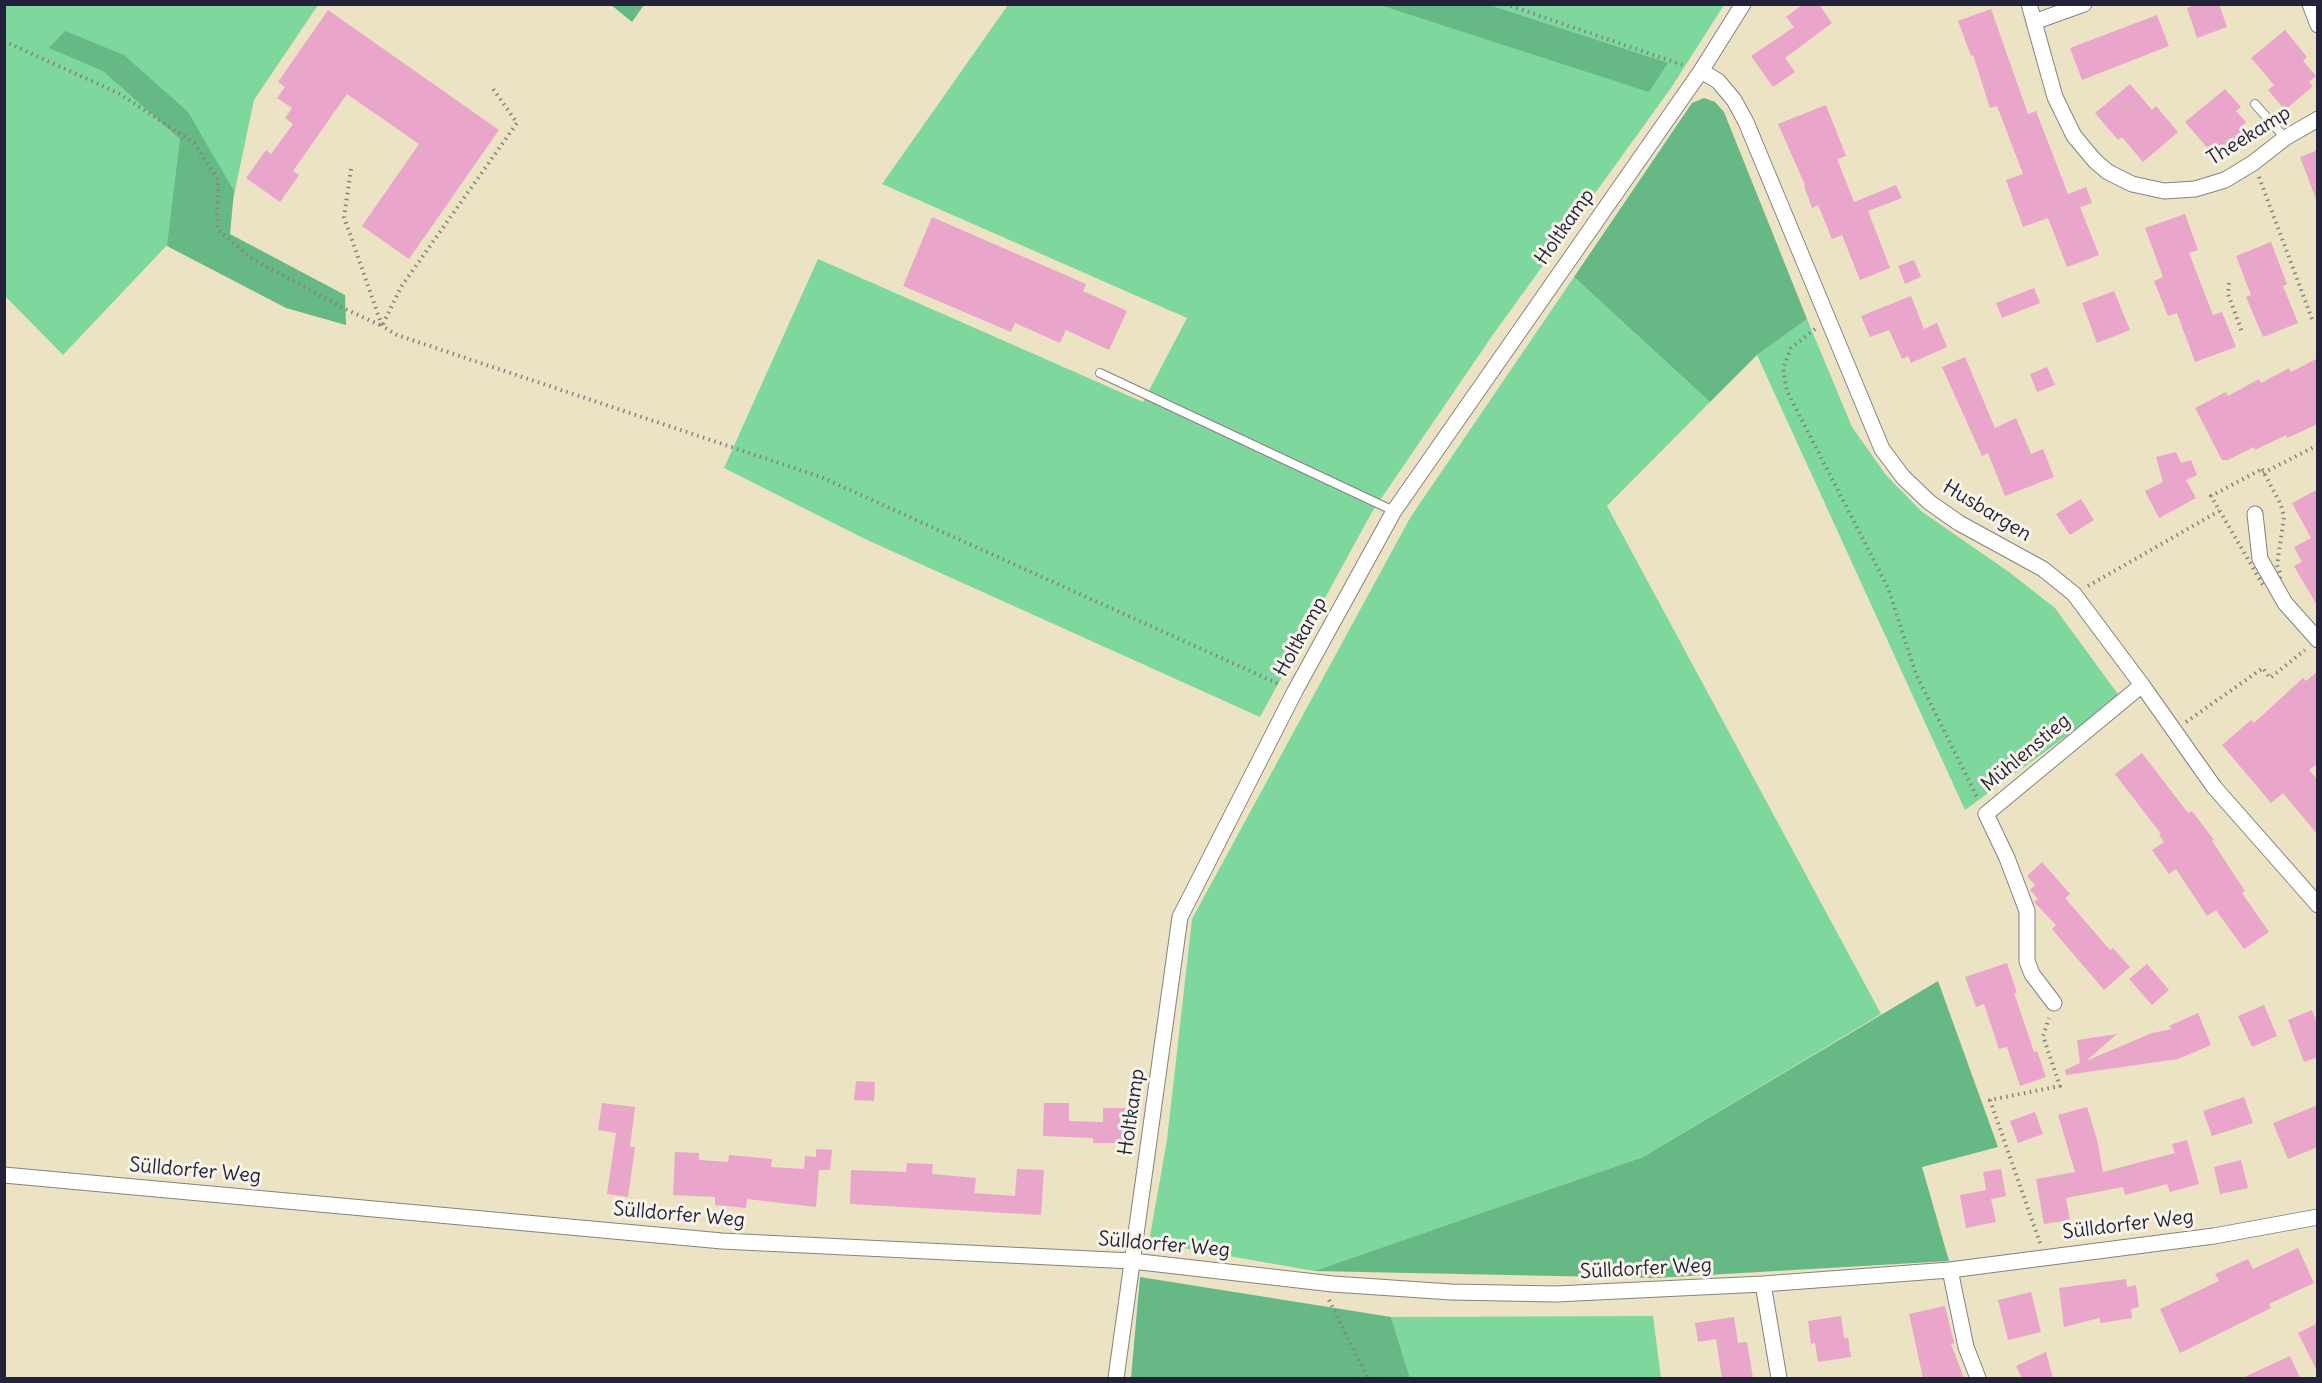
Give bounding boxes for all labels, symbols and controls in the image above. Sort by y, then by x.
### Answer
street label: Theekamp [2203,101,2295,171]
street label: Holtkamp [1530,184,1600,270]
street label: Husbargen [1938,475,2036,547]
street label: Holtkamp [1269,593,1333,681]
street label: Mühlenstieg [1977,709,2075,797]
street label: Holtkamp [1114,1067,1150,1157]
street label: Sülldorfer Weg [128,1153,262,1189]
street label: Sülldorfer Weg [612,1197,746,1233]
street label: Sülldorfer Weg [2061,1205,2195,1245]
street label: Sülldorfer Weg [1097,1227,1231,1263]
street label: Sülldorfer Weg [1579,1254,1713,1284]

